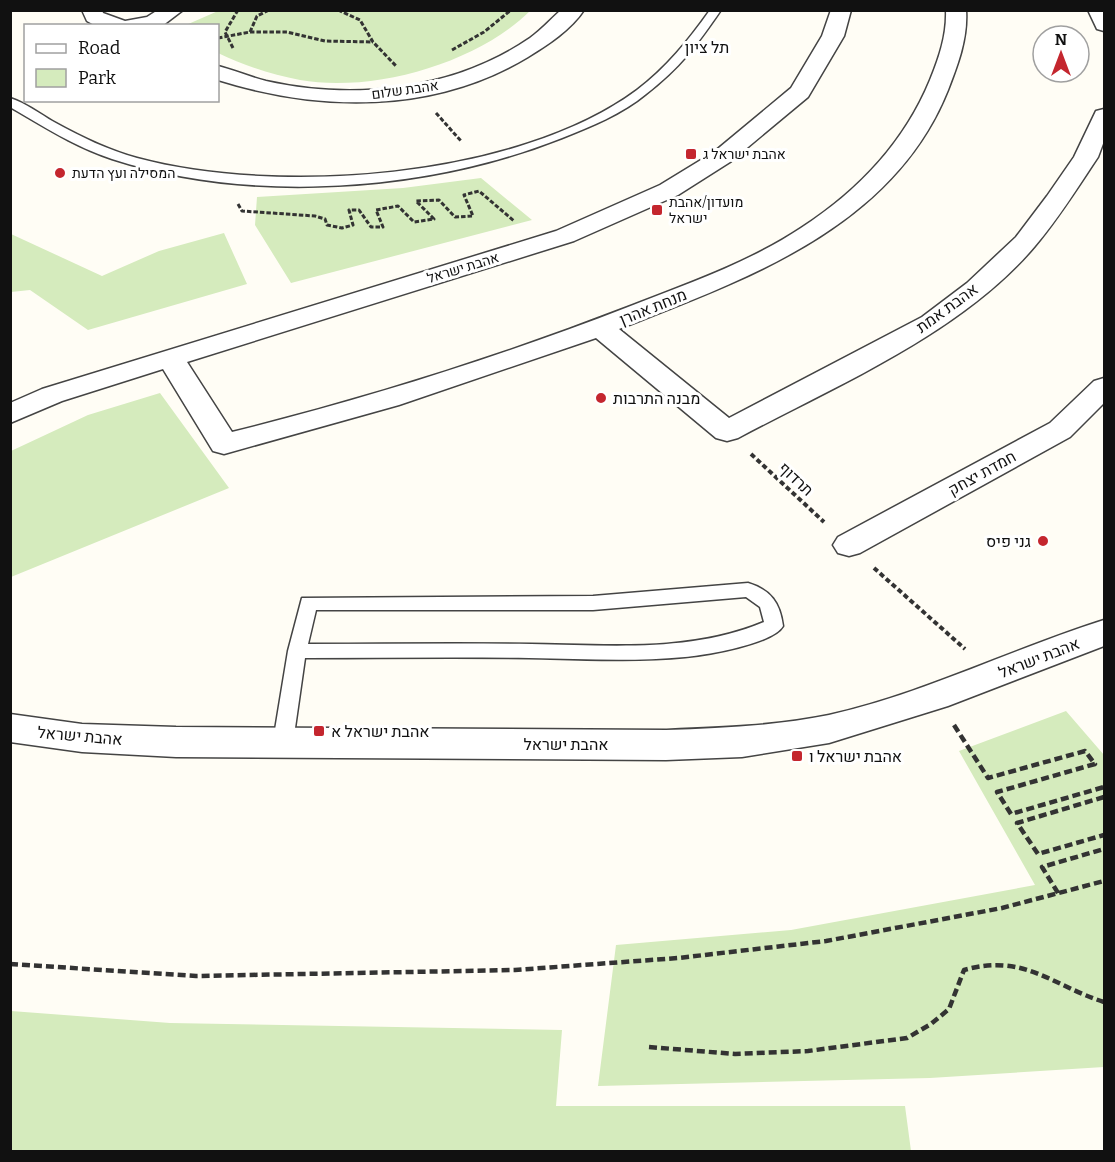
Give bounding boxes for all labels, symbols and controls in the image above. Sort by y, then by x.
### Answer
legend [24,24,219,102]
north arrow [1031,24,1091,84]
text: N [1055,30,1067,49]
text: Road [78,37,121,59]
district label: תל ציון [685,38,729,57]
text: Park [78,67,117,89]
street label: אהבת שלום [370,77,440,103]
place label: אהבת ישראל ג [703,146,786,163]
marker: אהבת ישראל ג [684,147,698,161]
place label: המסילה ועץ הדעת [72,165,175,182]
marker: המסילה ועץ הדעת [53,166,67,180]
place label: מועדון/אהבת ישראל [669,194,743,227]
marker: מועדון/אהבת ישראל [650,203,664,217]
street label: אהבת ישראל [425,249,501,287]
street label: אהבת אמת [912,279,982,337]
street label: מנחת אהרן [617,285,689,329]
place label: מבנה התרבות [613,389,700,408]
marker: מבנה התרבות [594,391,608,405]
street label: חמדת יצחק [945,447,1019,499]
street label: תרדוף [775,458,817,500]
place label: גני פיס [986,532,1031,551]
marker: גני פיס [1036,534,1050,548]
street label: אהבת ישראל [996,634,1082,682]
place label: אהבת ישראל א [331,722,430,741]
street label: אהבת ישראל [37,723,123,749]
marker: אהבת ישראל א [312,724,326,738]
street label: אהבת ישראל [523,735,609,754]
place label: אהבת ישראל ו [809,747,902,766]
marker: אהבת ישראל ו [790,749,804,763]

